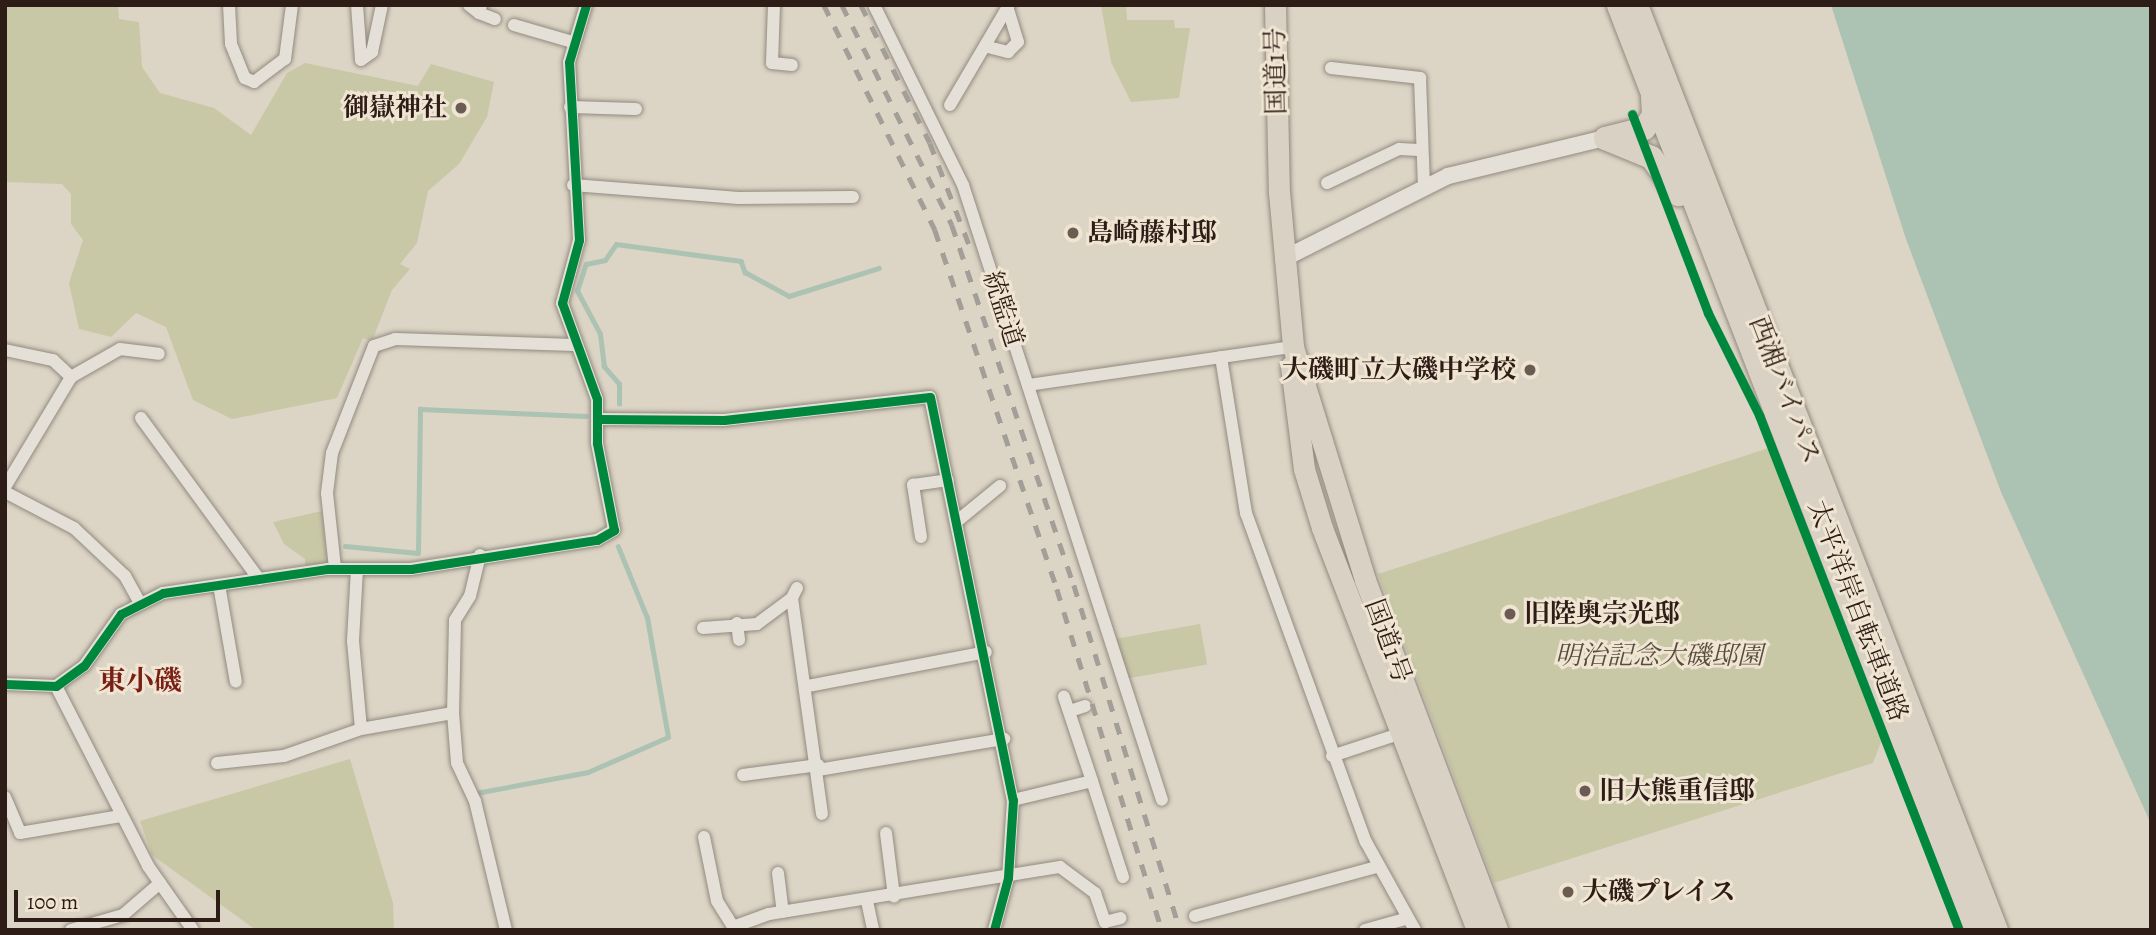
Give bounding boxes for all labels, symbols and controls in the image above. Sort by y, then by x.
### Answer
street label: 国道1号 [1260,27,1292,115]
place label: 御嶽神社 [343,92,447,124]
marker: 御嶽神社 [453,100,469,116]
place label: 島崎藤村邸 [1087,217,1217,249]
marker: 島崎藤村邸 [1065,225,1081,241]
street label: 統監道 [976,267,1030,351]
street label: 西湘バイパス [1742,312,1828,468]
place label: 大磯町立大磯中学校 [1282,354,1516,386]
marker: 大磯町立大磯中学校 [1522,362,1538,378]
street label: 太平洋岸自転車道路 [1802,496,1914,726]
street label: 国道1号 [1358,595,1418,687]
place label: 旧陸奥宗光邸 [1524,598,1680,630]
marker: 旧陸奥宗光邸 [1502,606,1518,622]
park label: 明治記念大磯邸園 [1555,640,1763,672]
district label: 東小磯 [98,664,182,698]
place label: 旧大熊重信邸 [1599,775,1755,807]
marker: 旧大熊重信邸 [1577,783,1593,799]
scale bar [18,876,224,920]
place label: 大磯プレイス [1582,876,1738,908]
marker: 大磯プレイス [1560,884,1576,900]
text: 100 m [27,888,78,916]

